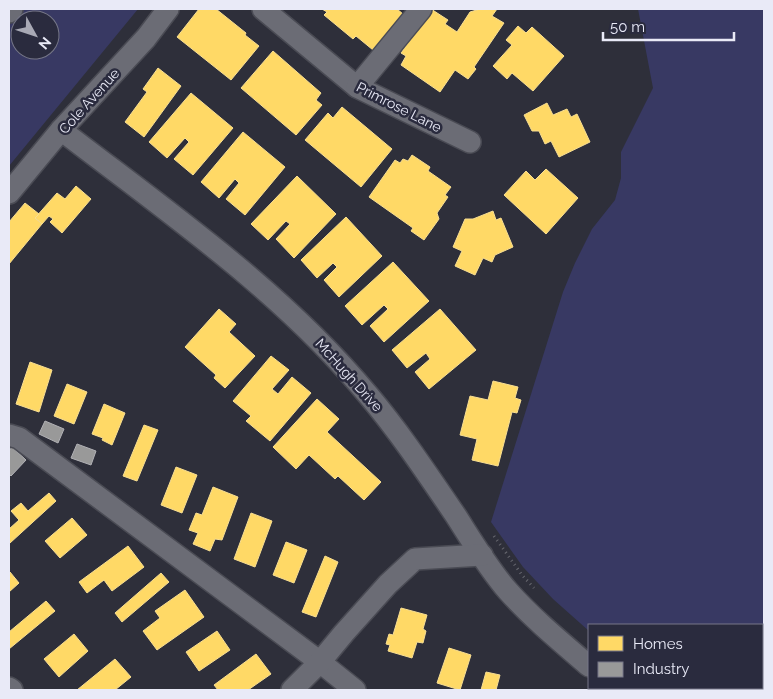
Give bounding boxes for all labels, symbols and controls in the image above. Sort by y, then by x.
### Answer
north arrow [10,10,60,60]
scale bar [603,10,734,42]
text: 50 m [610,18,645,36]
text: N [35,34,55,53]
street label: Cole Avenue [56,65,122,137]
street label: Primrose Lane [354,79,444,135]
street label: McHugh Drive [312,335,386,415]
legend [588,624,763,689]
text: Homes [633,635,683,653]
text: Industry [633,660,689,678]

